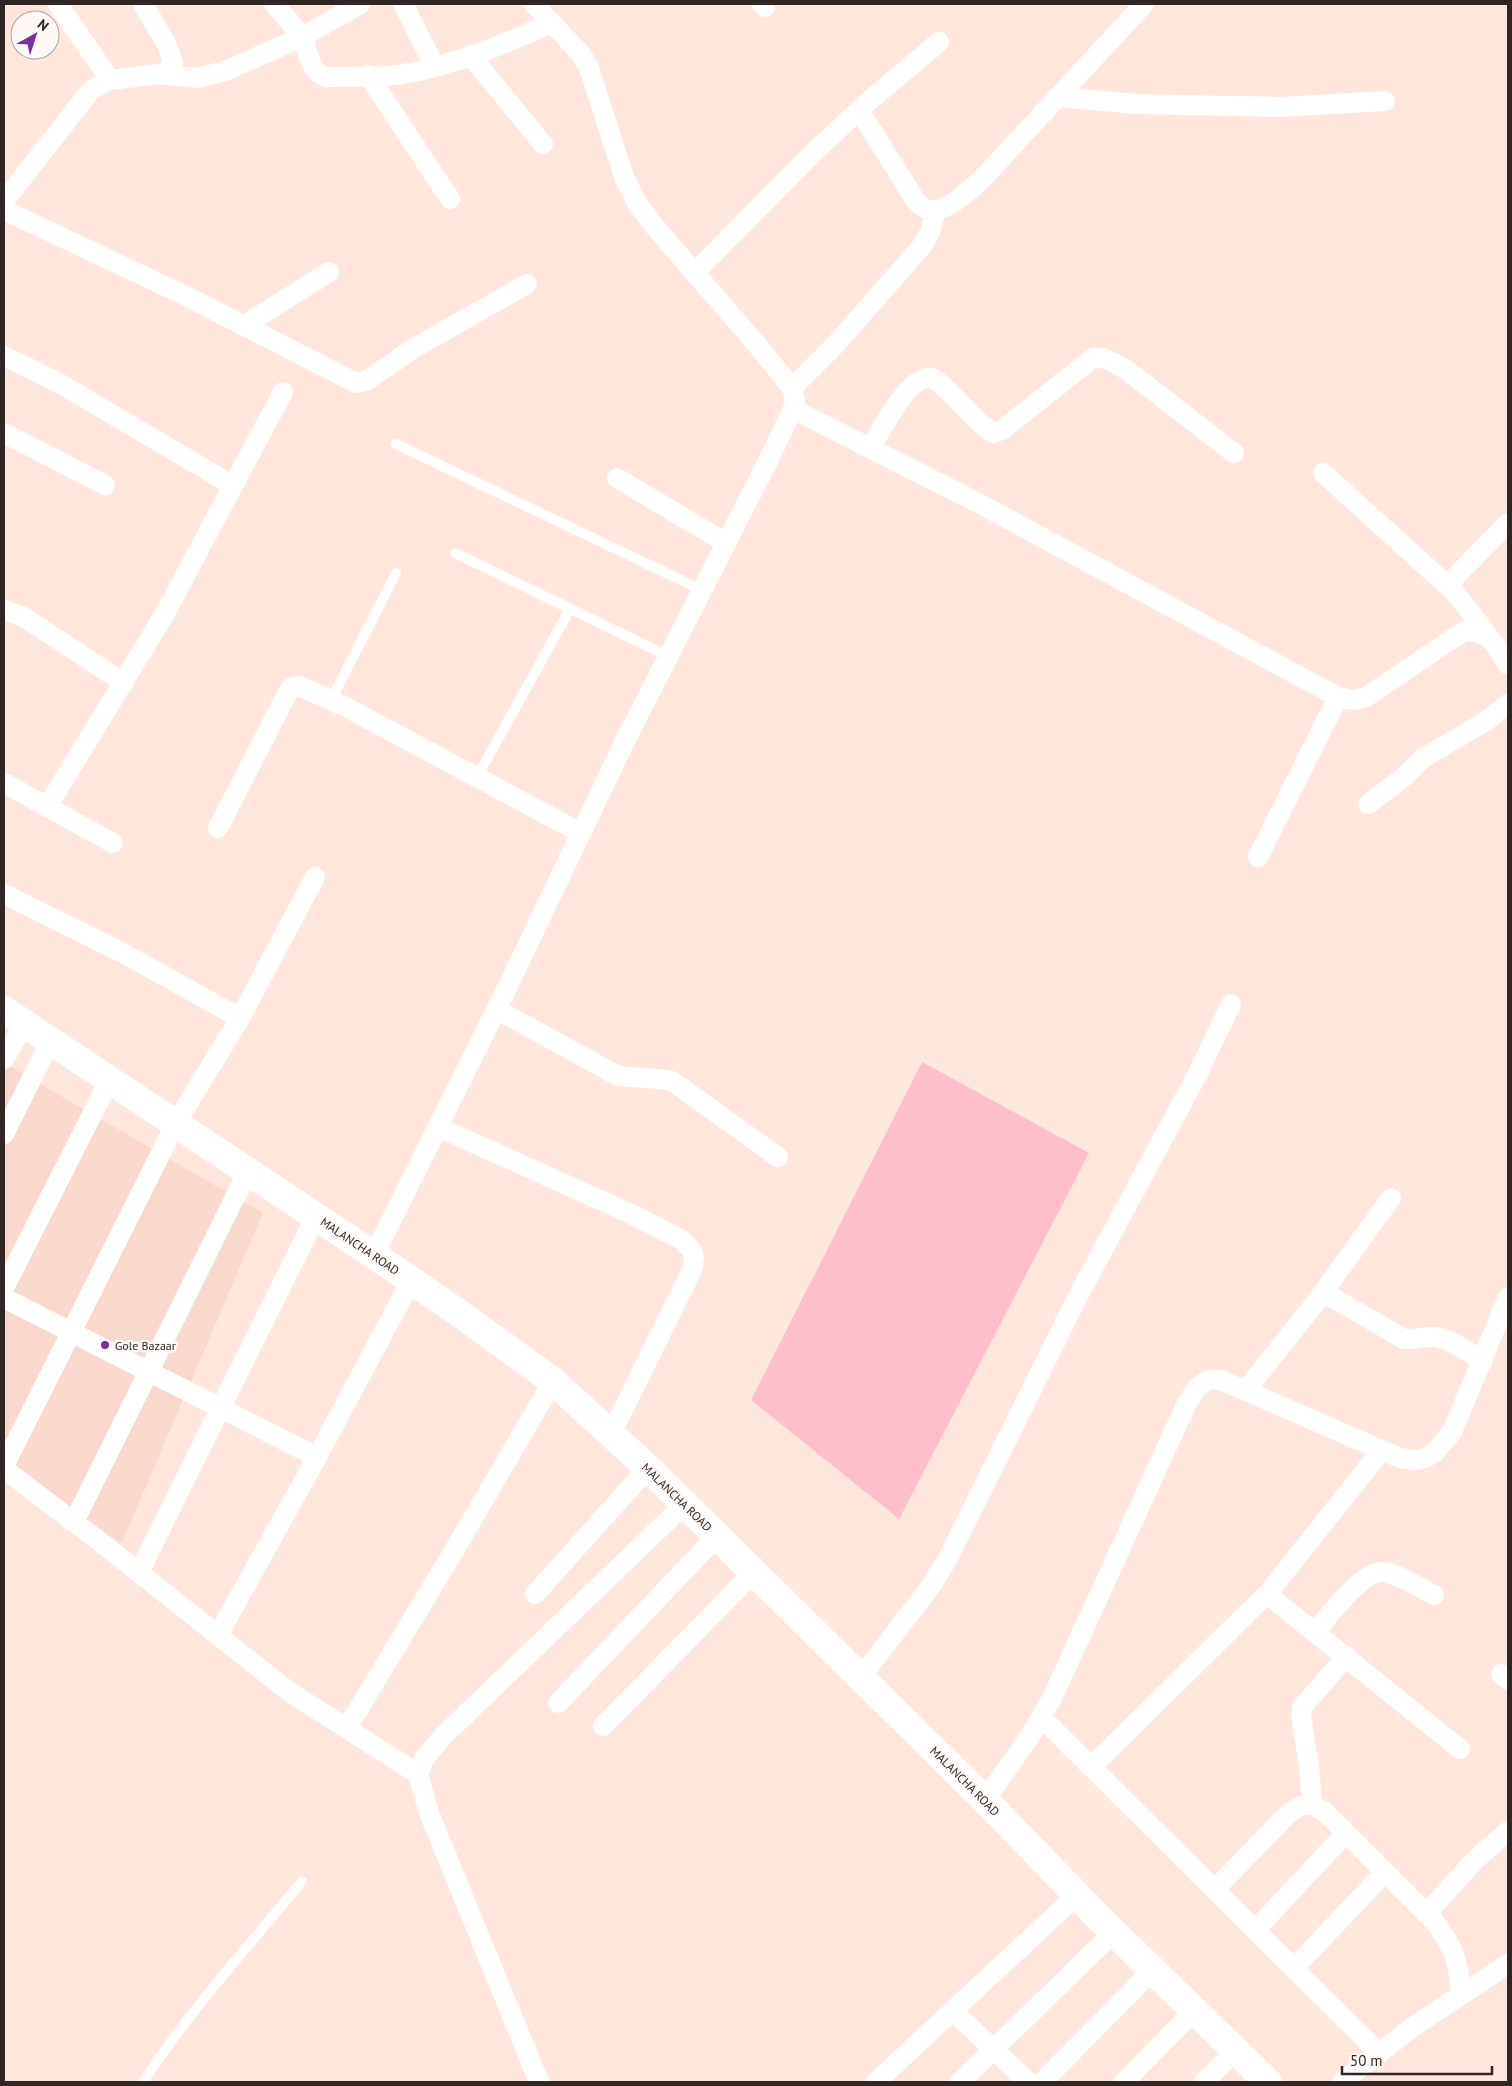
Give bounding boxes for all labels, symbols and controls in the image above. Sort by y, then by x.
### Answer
north arrow [10,10,60,60]
text: N [34,15,52,35]
street label: MALANCHA ROAD [318,1214,402,1278]
place label: Gole Bazaar [115,1338,176,1353]
marker: Gole Bazaar [99,1339,111,1351]
street label: MALANCHA ROAD [639,1460,715,1534]
street label: MALANCHA ROAD [927,1743,1003,1819]
scale bar [1342,2044,1492,2076]
text: 50 m [1350,2051,1383,2070]

